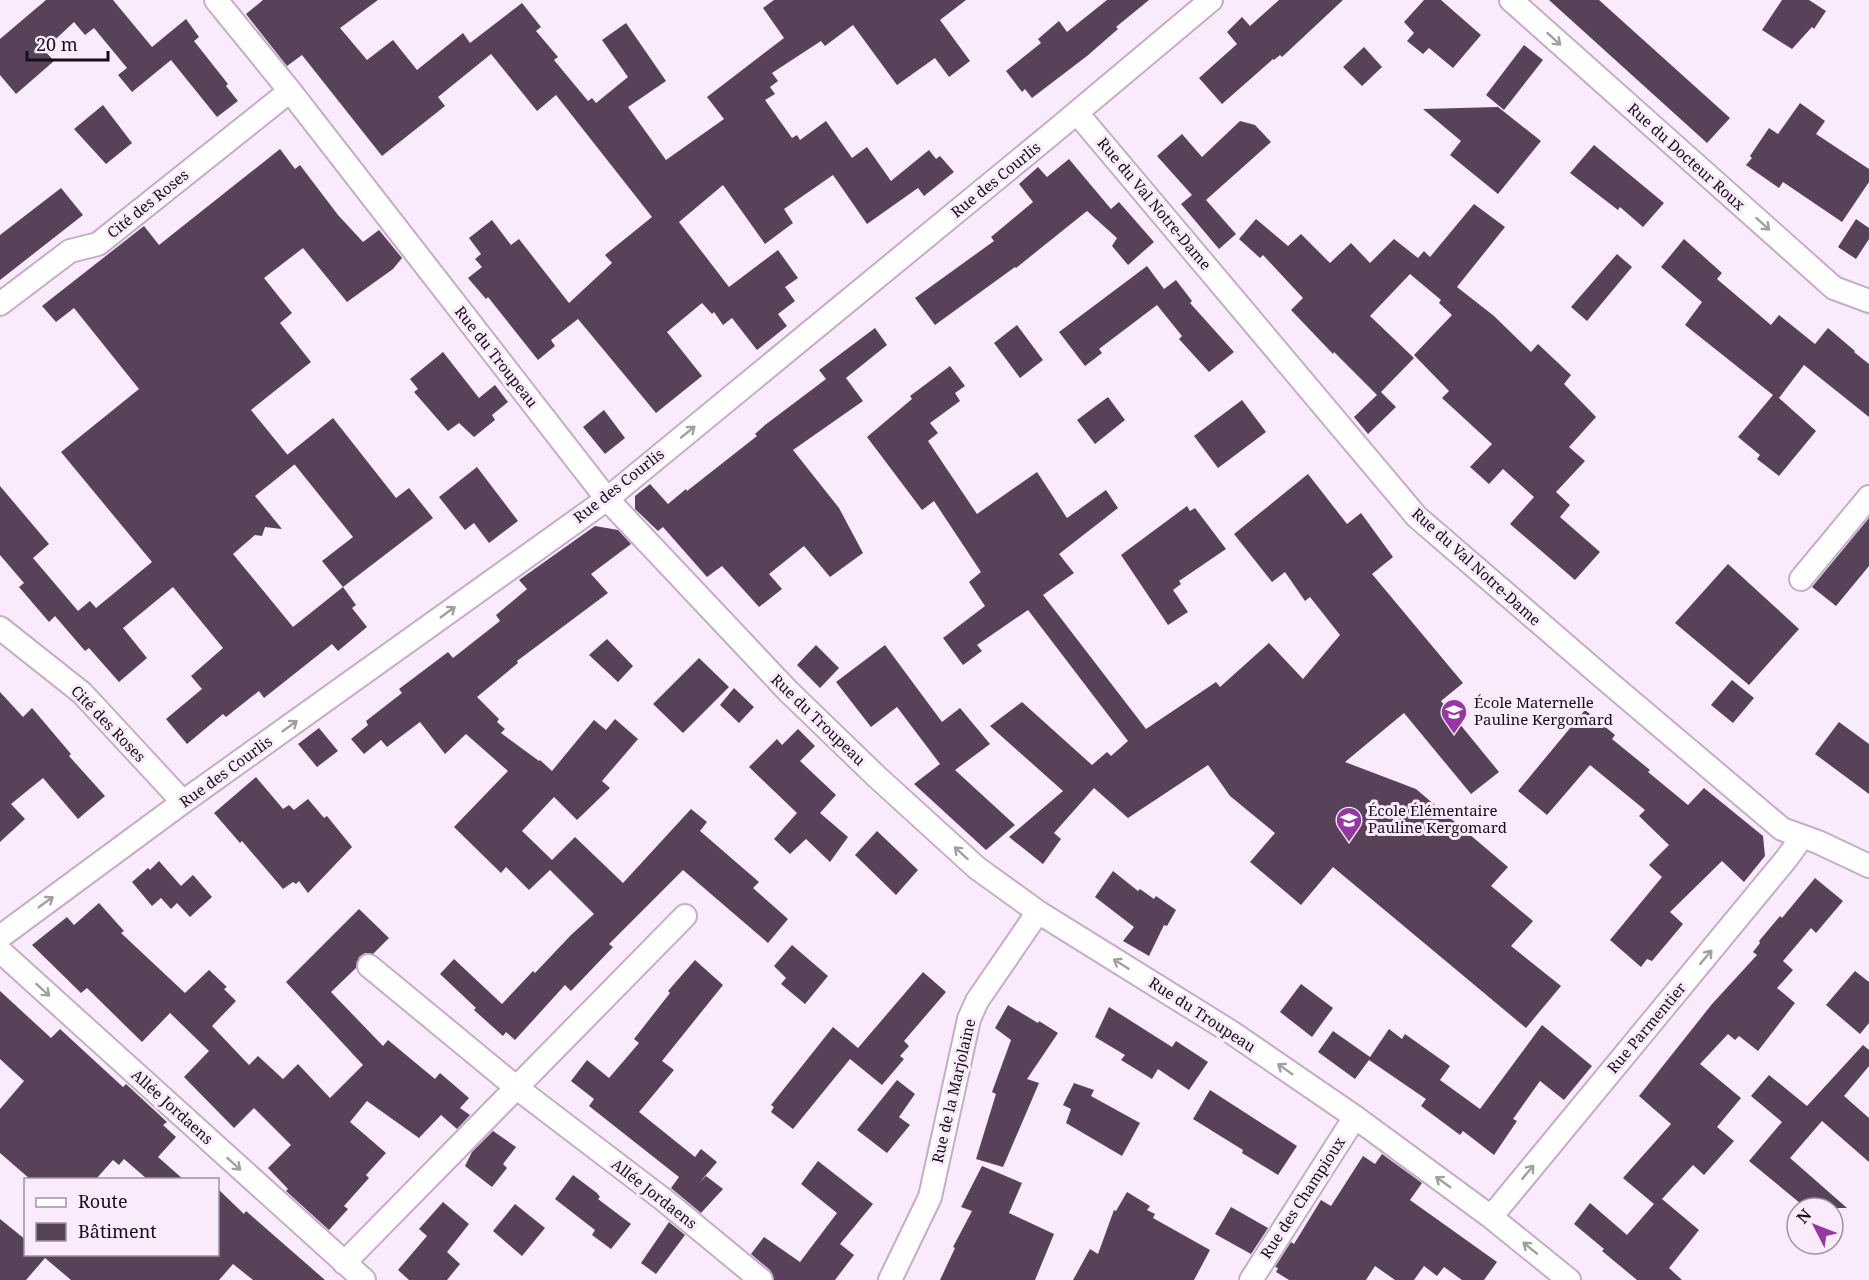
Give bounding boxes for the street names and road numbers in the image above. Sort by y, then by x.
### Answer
street label: Rue du Docteur Roux [1624,98,1750,215]
street label: Rue du Val Notre-Dame [1093,133,1216,274]
street label: Rue des Courlis [946,137,1045,222]
street label: Cité des Roses [103,164,192,242]
street label: Rue du Troupeau [451,302,543,412]
street label: Rue des Courlis [569,443,668,527]
street label: Rue du Val Notre-Dame [1408,503,1545,630]
street label: Rue du Troupeau [767,669,870,770]
street label: Cité des Roses [67,681,151,766]
street label: Rue des Courlis [175,731,276,812]
street label: Rue du Troupeau [1145,972,1260,1056]
street label: Rue Parmentier [1602,978,1690,1077]
street label: Rue de la Marjolaine [927,1017,979,1165]
street label: Allée Jordaens [128,1064,218,1148]
street label: Rue des Champioux [1255,1132,1349,1262]
street label: Allée Jordaens [608,1154,702,1233]

